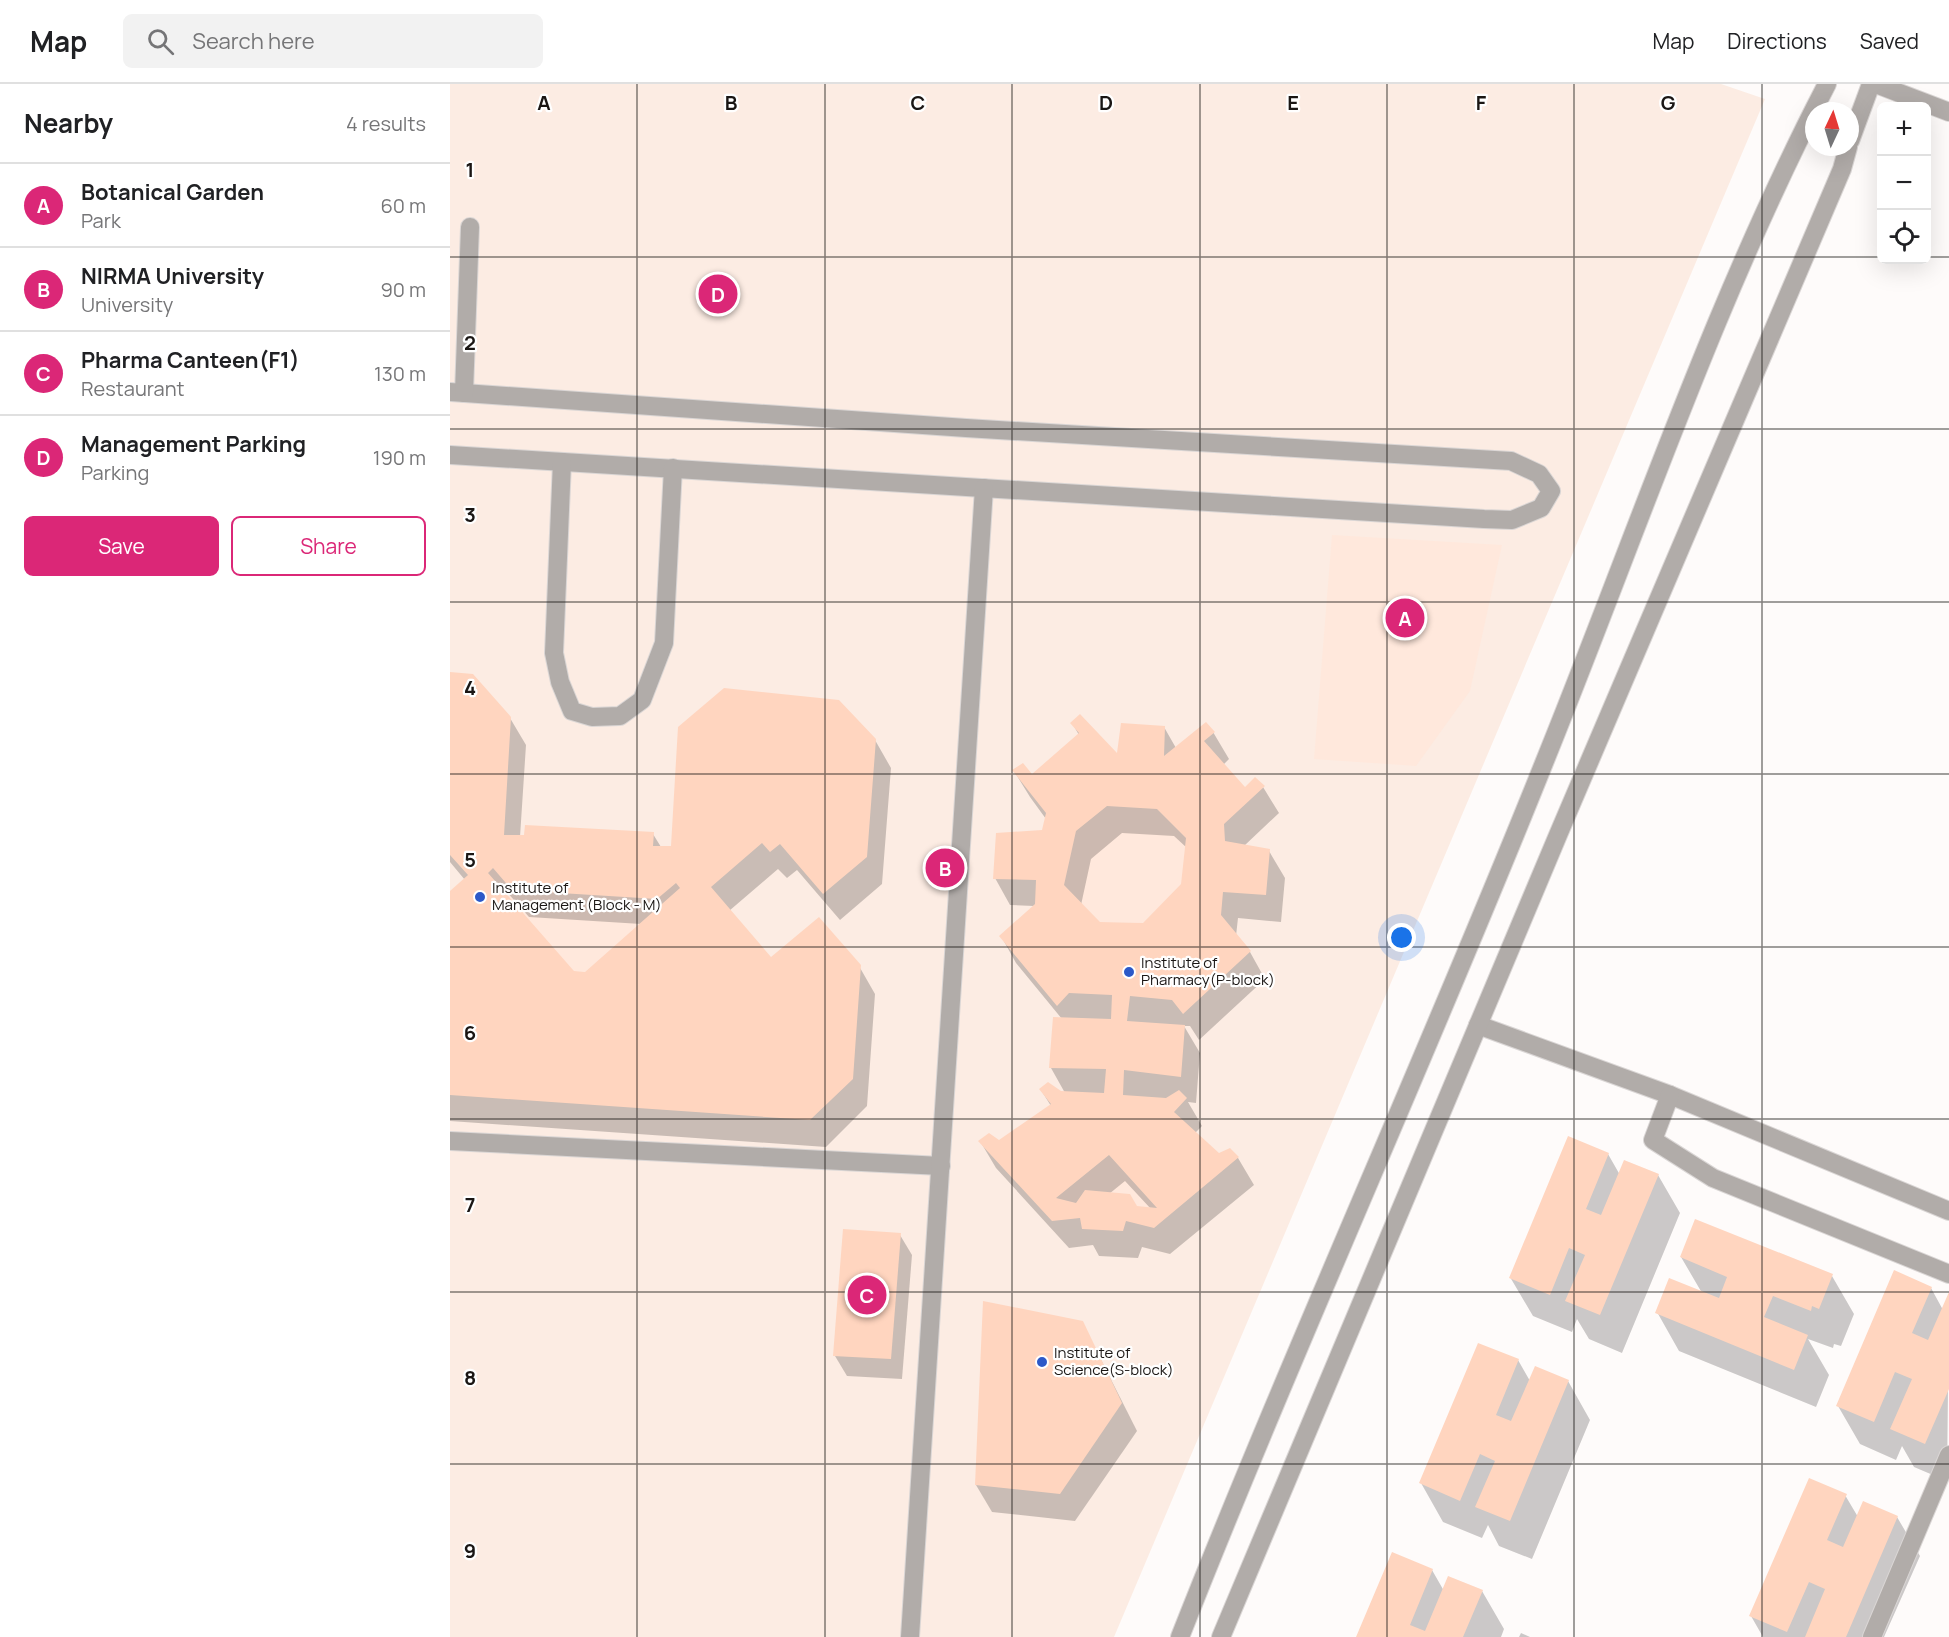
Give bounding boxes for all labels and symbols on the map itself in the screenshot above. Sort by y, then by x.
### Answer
text: A [537,89,551,116]
text: B [725,89,738,116]
text: C [911,89,925,116]
text: D [1099,89,1113,116]
text: E [1287,89,1299,116]
text: F [1476,89,1487,116]
text: G [1661,89,1676,116]
north arrow [1805,102,1859,156]
text: 1 [466,156,474,183]
pin: D [698,272,738,316]
text: 2 [464,329,476,356]
text: 3 [464,501,476,528]
pin: A [1386,596,1424,640]
text: 4 [464,674,476,701]
text: 5 [464,846,476,873]
pin: B [926,846,964,890]
place label: Institute of Management (Block - M) [492,877,662,915]
marker: Institute of Management (Block - M) [473,890,487,904]
your location [1387,923,1416,952]
place label: Institute of Pharmacy(P-block) [1141,952,1275,990]
marker: Institute of Pharmacy(P-block) [1122,965,1136,979]
text: 6 [464,1019,476,1046]
text: 7 [465,1191,475,1218]
pin: C [848,1272,886,1318]
place label: Institute of Science(S-block) [1054,1342,1174,1380]
marker: Institute of Science(S-block) [1035,1355,1049,1369]
text: 8 [464,1364,476,1391]
text: 9 [464,1537,476,1564]

